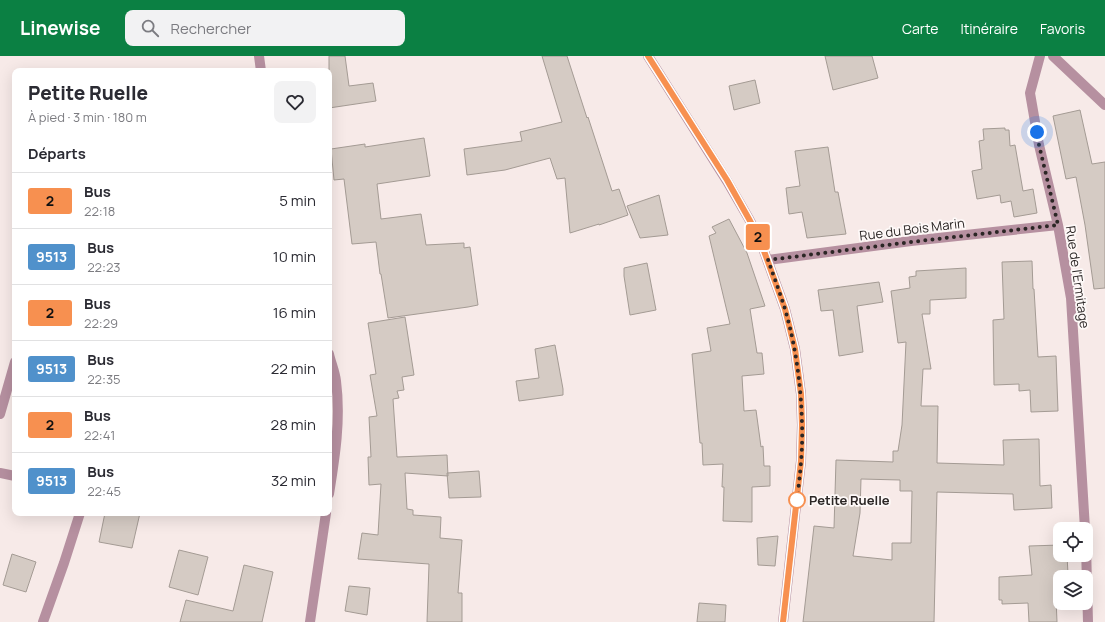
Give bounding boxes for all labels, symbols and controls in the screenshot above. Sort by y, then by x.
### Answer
search box [125,10,405,46]
text: Linewise [20,15,101,41]
icon: search [139,17,161,39]
text: Rechercher [171,18,251,39]
text: Carte [902,19,938,38]
text: Itinéraire [960,19,1018,38]
text: Favoris [1040,19,1085,38]
text: Petite Ruelle [28,80,148,106]
button: heart [274,81,316,123]
text: À pied · 3 min · 180 m [28,108,147,126]
your location [1027,122,1047,142]
text: Départs [28,143,86,164]
text: Bus [84,181,111,202]
text: 5 min [279,190,316,211]
text: 2 [46,191,54,210]
text: 22:18 [84,202,115,220]
street label: Rue du Bois Marin [858,214,966,244]
line badge: 2 [745,224,771,250]
street label: Rue de l'Ermitage [1062,225,1094,330]
text: 2 [754,227,762,246]
text: Bus [87,237,114,258]
text: 10 min [273,246,316,267]
text: 9513 [36,247,67,266]
text: 22:23 [87,258,121,276]
text: Bus [84,293,111,314]
text: 16 min [273,302,316,323]
text: 2 [46,303,54,322]
text: 22:29 [84,314,118,332]
text: Bus [87,349,114,370]
text: 22 min [271,358,316,379]
text: 9513 [36,359,67,378]
text: 22:35 [87,370,121,388]
text: Bus [84,405,111,426]
text: 28 min [271,414,316,435]
text: 2 [46,415,54,434]
text: 22:41 [84,426,115,444]
text: Bus [87,461,114,482]
text: 32 min [271,470,316,491]
text: 9513 [36,471,67,490]
text: 22:45 [87,482,121,500]
marker: Petite Ruelle [788,491,806,509]
place label: Petite Ruelle [809,491,890,509]
map controls [1053,522,1093,610]
button: locate [1053,522,1093,562]
button: layers [1053,570,1093,610]

